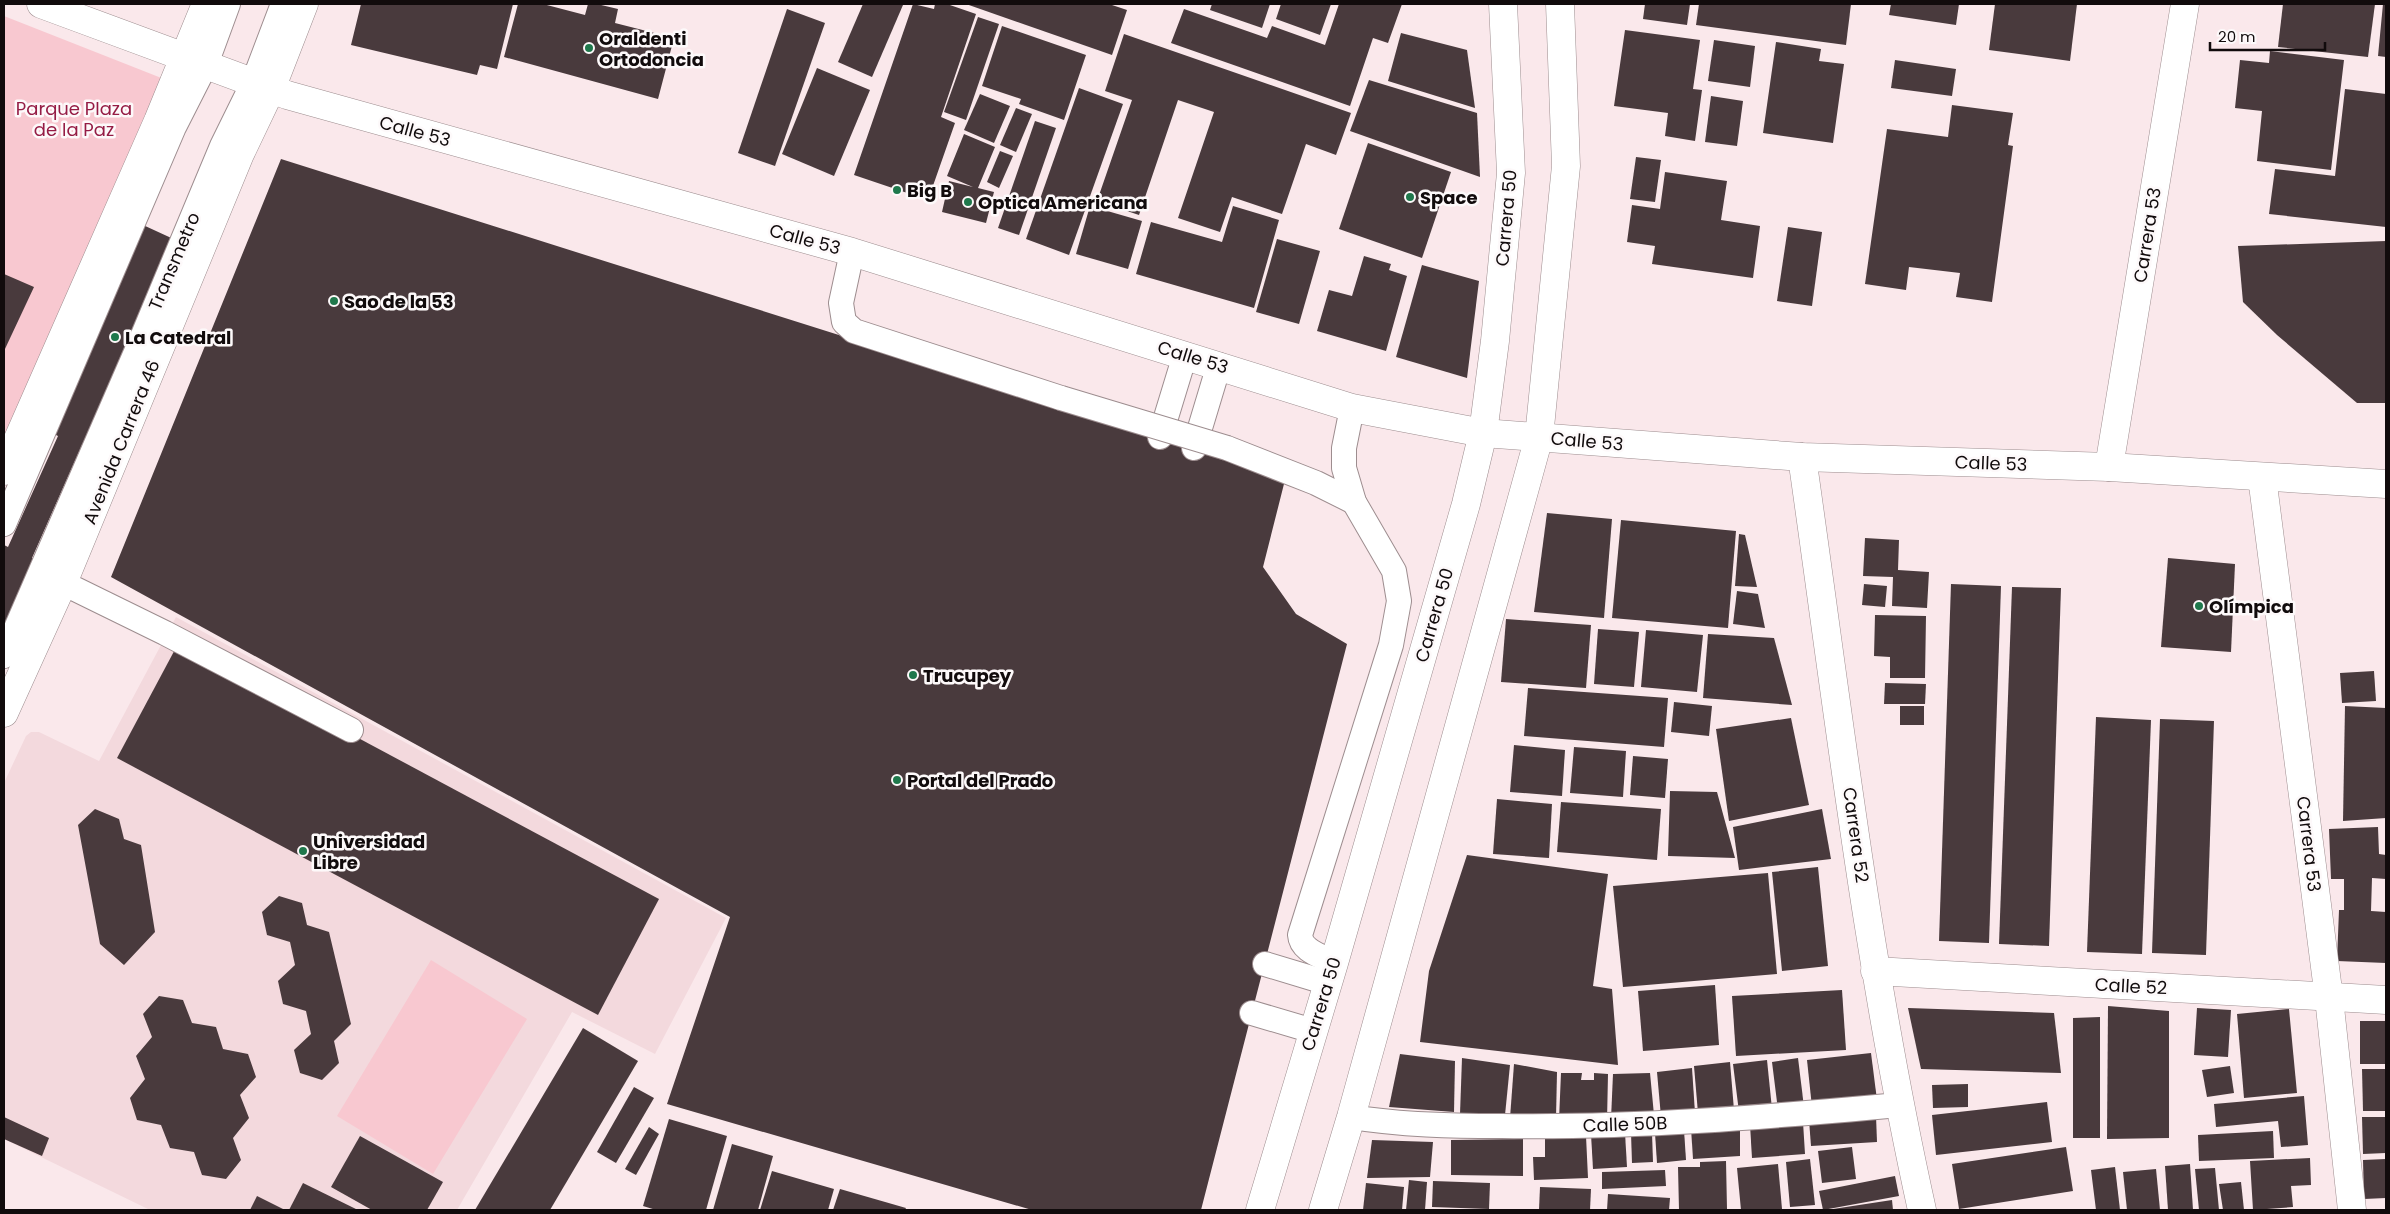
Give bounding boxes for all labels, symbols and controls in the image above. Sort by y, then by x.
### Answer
scale bar [2210,20,2325,52]
place label: Oraldenti Ortodoncia [599,26,704,72]
text: 20 m [2218,26,2256,47]
marker: Oraldenti Ortodoncia [583,42,595,54]
park label: Parque Plaza de la Paz [16,96,132,142]
street label: Calle 53 [377,110,453,152]
street label: Carrera 50 [1489,169,1523,267]
place label: Big B [907,178,952,203]
marker: Big B [891,184,903,196]
place label: Space [1420,185,1478,210]
street label: Carrera 53 [2127,186,2167,284]
place label: Optica Americana [978,190,1148,215]
marker: Space [1404,191,1416,203]
marker: Optica Americana [962,196,974,208]
street label: Transmetro [142,208,206,314]
street label: Calle 53 [767,218,843,260]
place label: Sao de la 53 [344,289,454,314]
marker: Sao de la 53 [328,295,340,307]
place label: La Catedral [125,325,231,350]
marker: La Catedral [109,331,121,343]
street label: Calle 53 [1155,334,1231,380]
street label: Avenida Carrera 46 [77,356,165,528]
street label: Calle 53 [1550,425,1624,457]
street label: Calle 53 [1954,449,2028,477]
street label: Carrera 50 [1409,565,1459,665]
place label: Olímpica [2209,594,2294,619]
marker: Olímpica [2193,600,2205,612]
place label: Trucupey [923,663,1012,688]
marker: Trucupey [907,669,919,681]
place label: Portal del Prado [907,768,1053,793]
marker: Portal del Prado [891,774,903,786]
street label: Carrera 52 [1837,786,1875,884]
street label: Carrera 53 [2291,795,2327,893]
place label: Universidad Libre [313,829,425,875]
marker: Universidad Libre [297,845,309,857]
street label: Carrera 50 [1295,954,1347,1054]
street label: Calle 52 [2094,972,2168,1000]
street label: Calle 50B [1582,1110,1668,1138]

